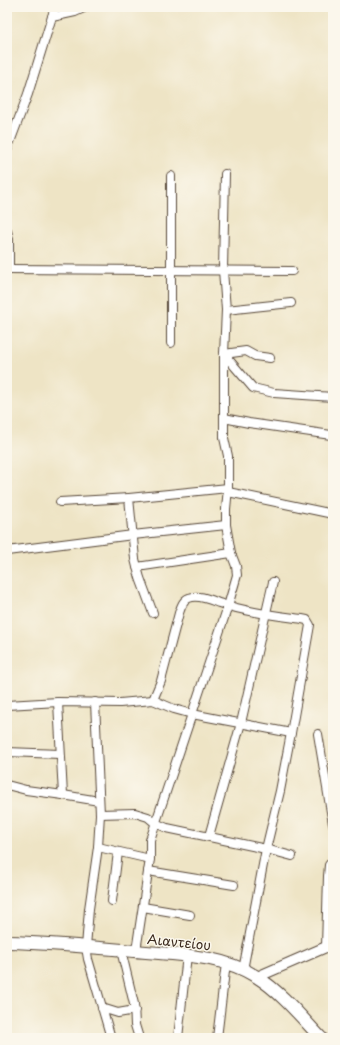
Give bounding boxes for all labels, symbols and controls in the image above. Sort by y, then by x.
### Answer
street label: Αιαντείου [146,929,212,954]

